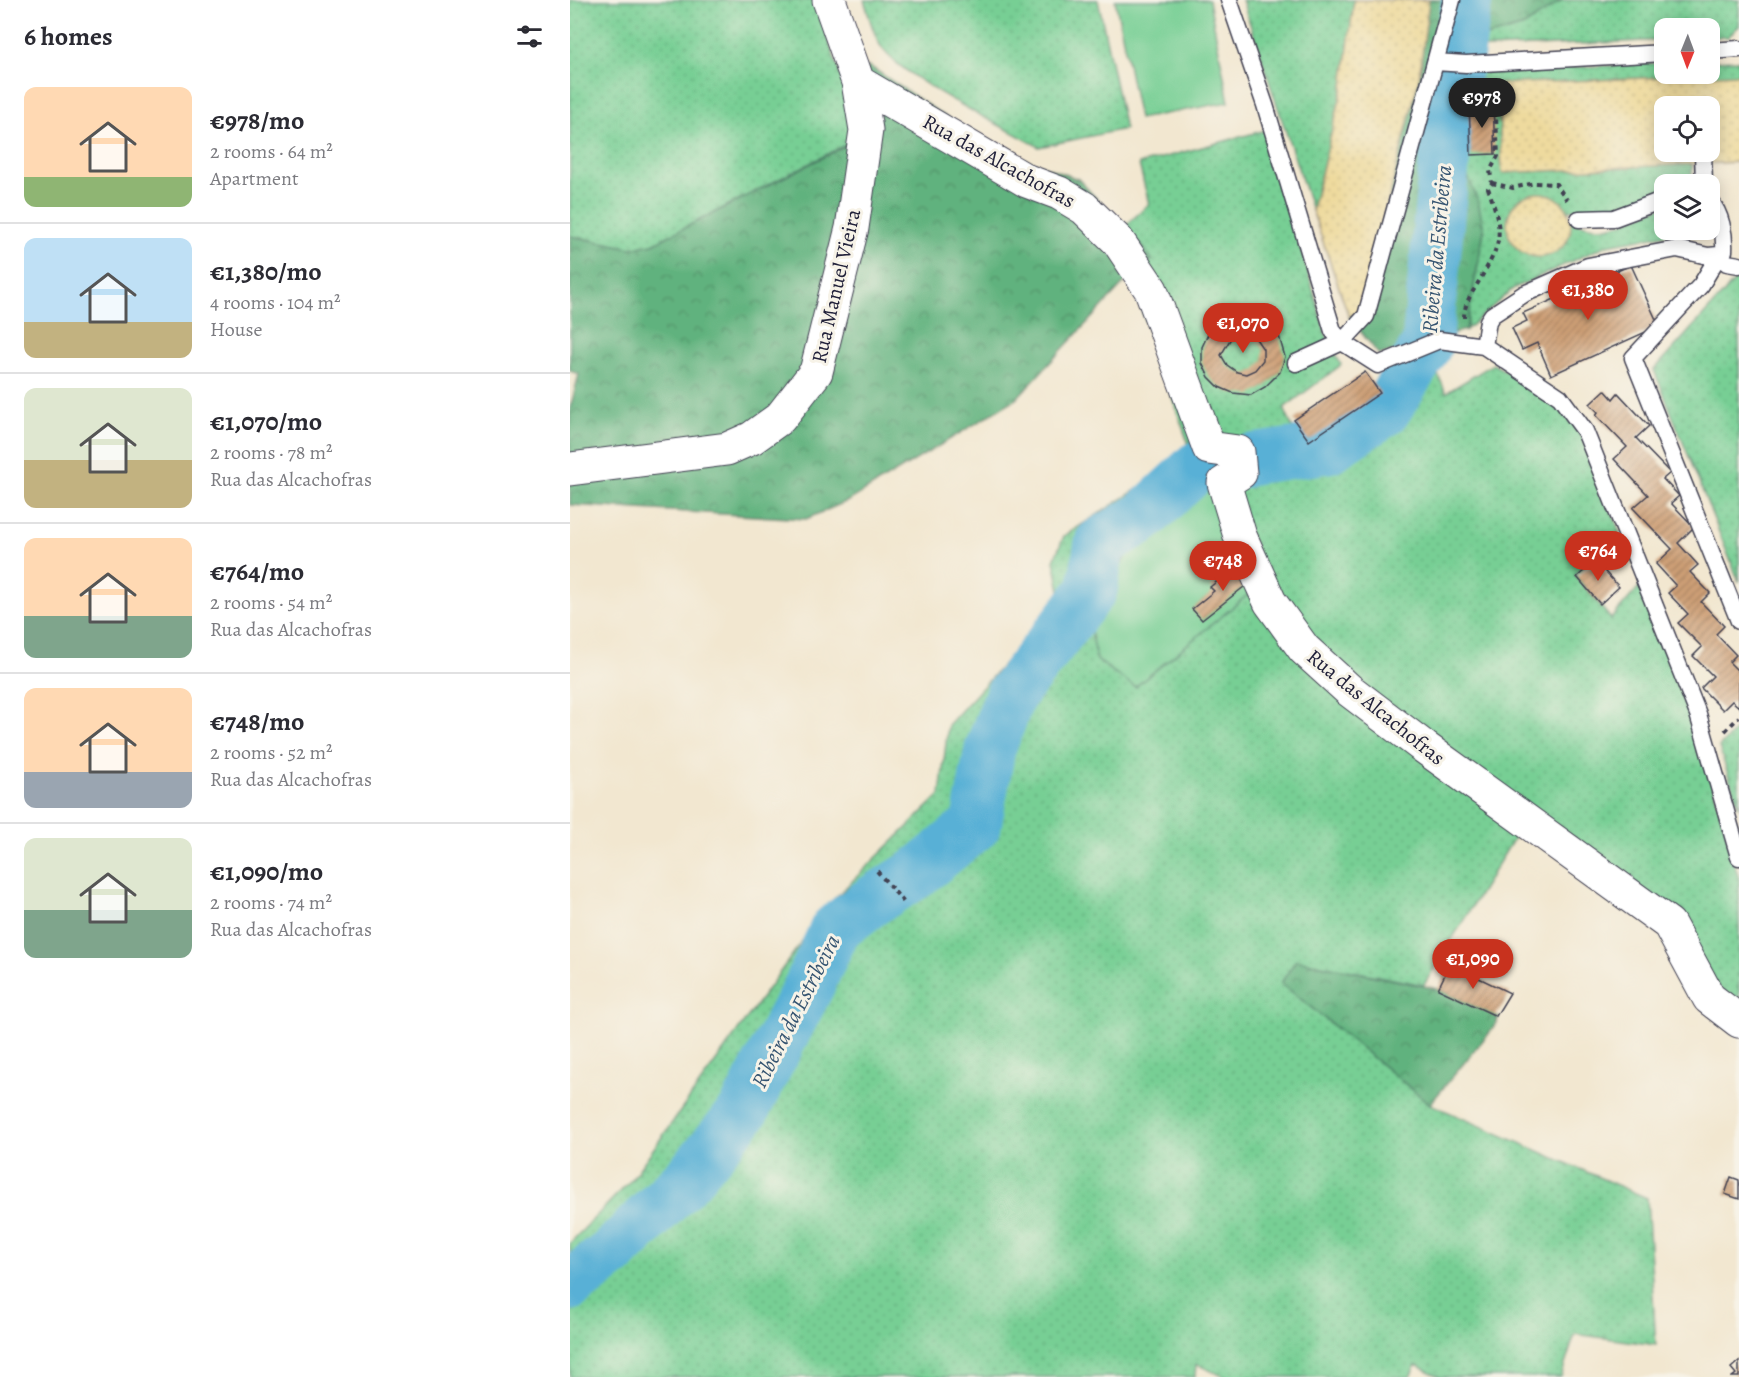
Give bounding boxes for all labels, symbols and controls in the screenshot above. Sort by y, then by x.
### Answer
north arrow [1654,18,1720,84]
map controls [1654,18,1720,240]
text: 6 homes [24,19,113,54]
icon: filters [513,20,546,53]
pin: €978 [1446,78,1518,129]
text: €978 [1463,84,1501,111]
button: locate [1654,96,1720,162]
text: €978/mo [210,103,304,138]
street label: Rua das Alcachofras [918,108,1080,214]
icon: home [72,111,144,183]
text: 2 rooms · 64 m² [210,138,333,165]
water label: Ribeira da Estribeira [1415,164,1459,334]
text: Apartment [210,165,299,192]
button: layers [1654,174,1720,240]
street label: Rua Manuel Vieira [805,206,867,366]
text: €1,380/mo [210,254,322,289]
icon: home [72,262,144,334]
pin: €1,380 [1539,270,1637,321]
text: €1,380 [1562,276,1614,303]
text: 4 rooms · 104 m² [210,289,341,316]
pin: €1,070 [1194,303,1292,354]
text: €1,070 [1217,309,1269,336]
text: House [210,316,262,343]
text: €1,070/mo [210,404,322,439]
icon: home [72,412,144,484]
text: 2 rooms · 78 m² [210,439,333,466]
text: Rua das Alcachofras [210,466,372,493]
pin: €764 [1562,531,1634,582]
text: €764 [1579,537,1617,564]
pin: €748 [1187,541,1259,592]
text: €748 [1203,547,1243,574]
text: €764/mo [210,554,304,589]
icon: home [72,562,144,634]
text: 2 rooms · 54 m² [210,589,332,616]
text: Rua das Alcachofras [210,616,372,643]
street label: Rua das Alcachofras [1301,643,1451,771]
text: €748/mo [210,704,304,739]
icon: home [72,712,144,784]
text: 2 rooms · 52 m² [210,739,333,766]
text: Rua das Alcachofras [210,766,372,793]
text: €1,090/mo [210,854,323,889]
icon: home [72,862,144,934]
text: 2 rooms · 74 m² [210,889,332,916]
text: Rua das Alcachofras [210,916,372,943]
water label: Ribeira da Estribeira [744,930,847,1093]
pin: €1,090 [1424,939,1522,990]
text: €1,090 [1446,945,1500,972]

